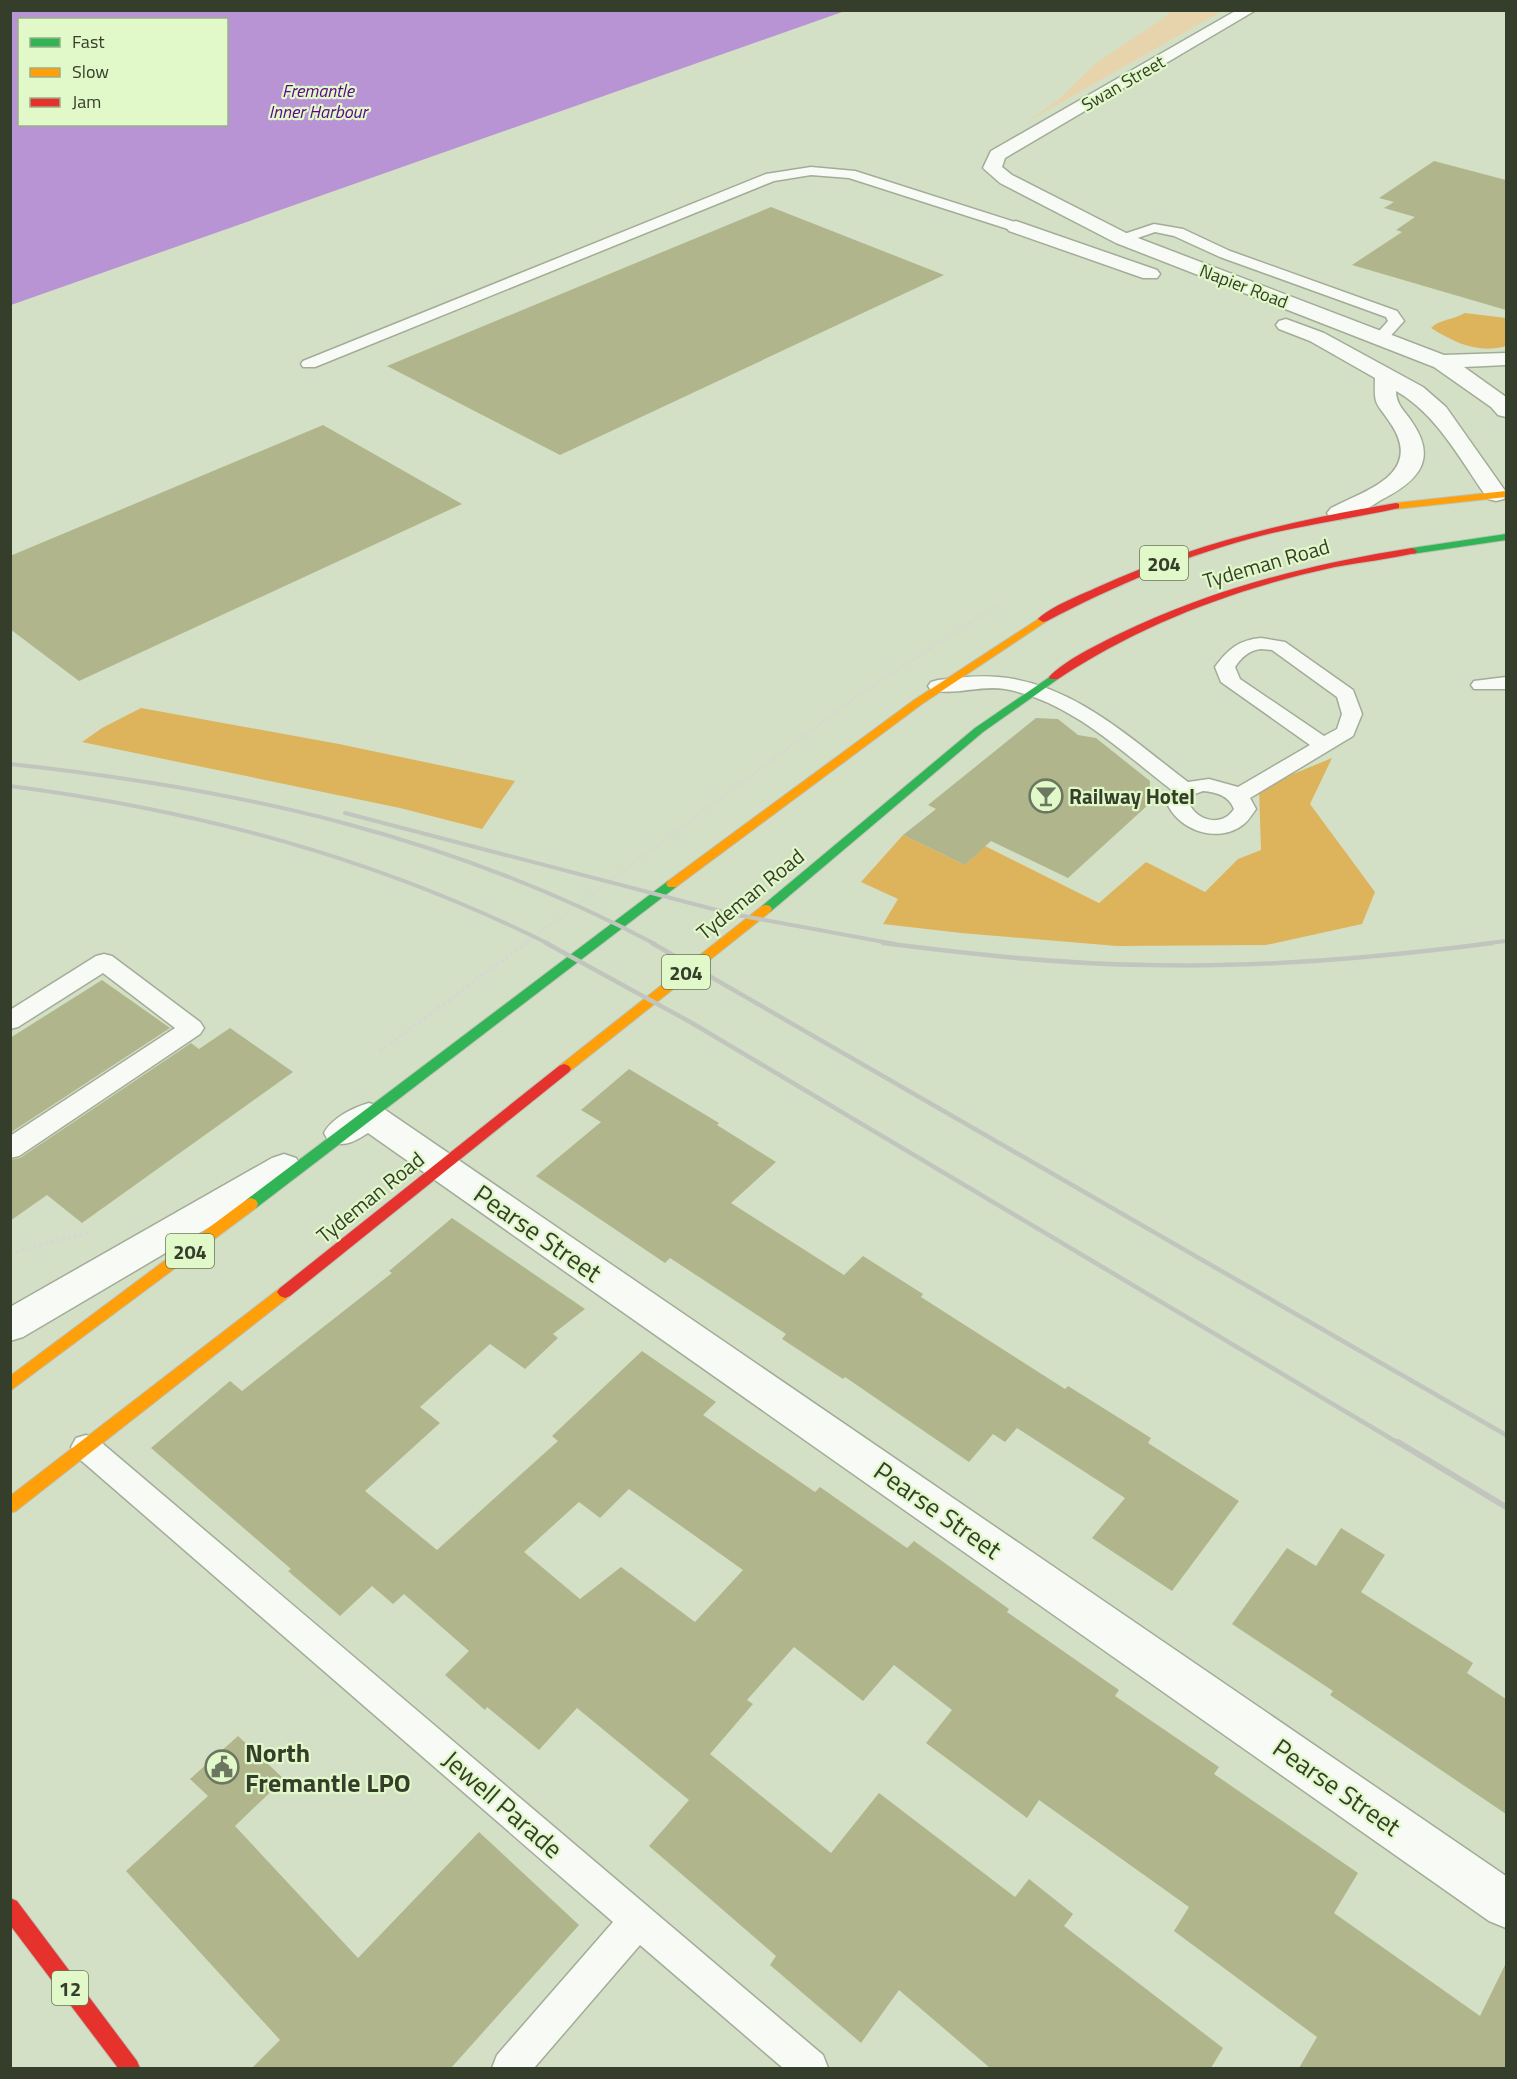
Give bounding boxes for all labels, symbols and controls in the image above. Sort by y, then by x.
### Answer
legend [18,18,228,126]
text: Fast [72,28,105,55]
street label: Swan Street [1076,48,1170,118]
text: Slow [72,58,109,85]
water label: Fremantle Inner Harbour [269,77,370,125]
text: Jam [72,88,101,115]
street label: Napier Road [1196,257,1292,315]
street label: Tydeman Road [1199,530,1333,596]
road number: 204 [1140,546,1188,580]
bar icon: Railway Hotel [1028,778,1064,814]
place label: Railway Hotel [1069,780,1195,812]
street label: Tydeman Road [689,840,811,948]
road number: 204 [662,955,710,989]
street label: Tydeman Road [309,1143,431,1251]
street label: Pearse Street [466,1174,610,1292]
road number: 204 [166,1234,214,1268]
street label: Pearse Street [866,1451,1010,1569]
street label: Pearse Street [1265,1728,1409,1846]
place label: North Fremantle LPO [245,1733,411,1802]
street label: Jewell Parade [434,1741,572,1867]
public building icon: North Fremantle LPO [204,1749,240,1785]
road number: 12 [52,1971,88,2005]

